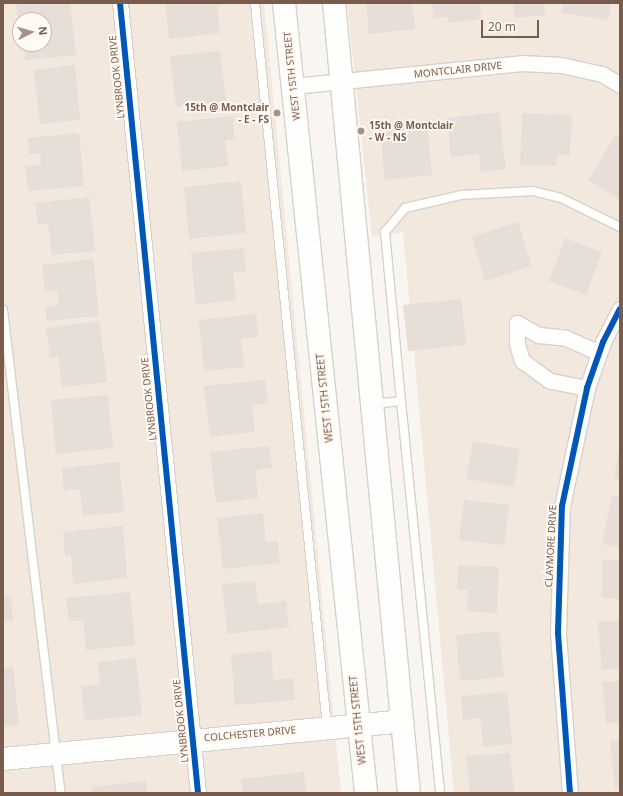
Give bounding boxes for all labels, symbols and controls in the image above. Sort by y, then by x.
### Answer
north arrow [12,12,52,52]
scale bar [483,12,541,38]
text: 20 m [488,18,516,35]
text: N [36,26,51,36]
street label: WEST 15TH STREET [281,31,303,121]
street label: LYNBROOK DRIVE [107,35,127,119]
street label: MONTCLAIR DRIVE [413,59,503,81]
place label: 15th @ Montclair - E - FS [184,101,269,124]
marker: 15th @ Montclair - E - FS [272,108,282,118]
place label: 15th @ Montclair - W - NS [369,119,454,142]
marker: 15th @ Montclair - W - NS [356,126,366,136]
street label: WEST 15TH STREET [314,353,336,443]
street label: LYNBROOK DRIVE [139,357,159,441]
street label: CLAYMORE DRIVE [543,504,559,588]
street label: WEST 15TH STREET [347,675,369,765]
street label: LYNBROOK DRIVE [171,679,191,763]
street label: COLCHESTER DRIVE [204,724,296,744]

